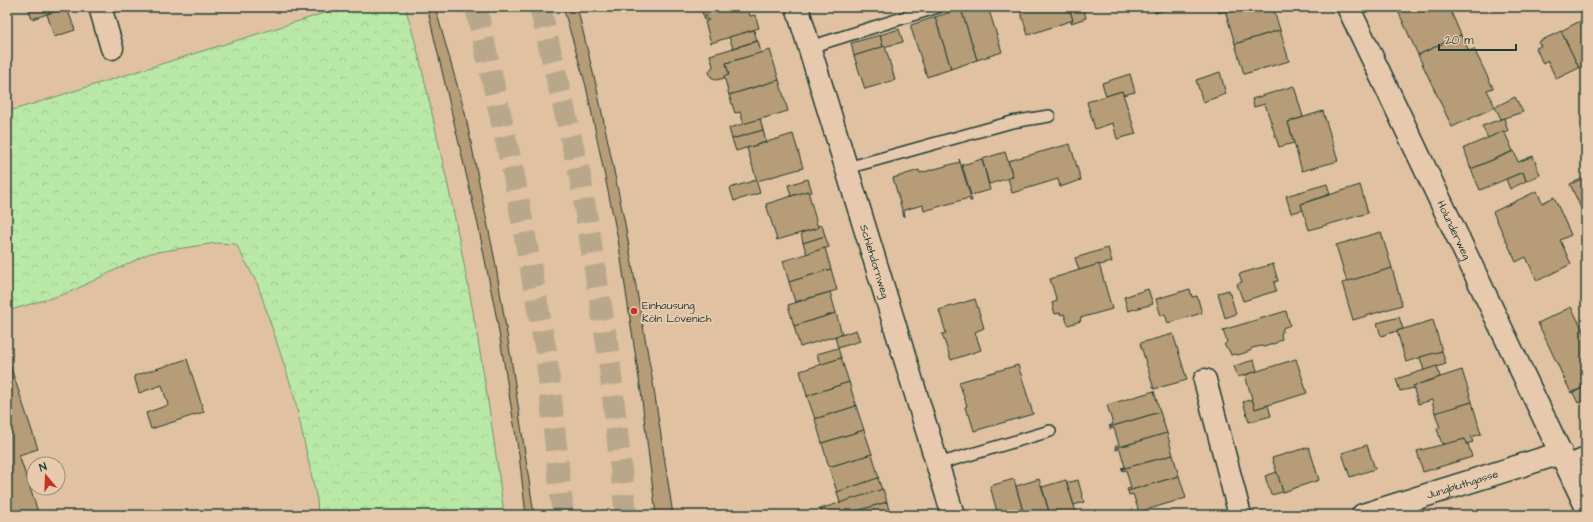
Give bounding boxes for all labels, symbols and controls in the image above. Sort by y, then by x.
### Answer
scale bar [1439,26,1516,52]
text: 20 m [1445,32,1474,49]
street label: Holunderweg [1434,198,1475,263]
street label: Schlehdornweg [857,222,894,301]
place label: Einhausung Köln Lövenich [642,298,712,326]
marker: Einhausung Köln Lövenich [629,306,639,316]
north arrow [26,456,66,496]
text: N [37,459,49,475]
street label: Jungbluthgasse [1425,466,1500,502]

